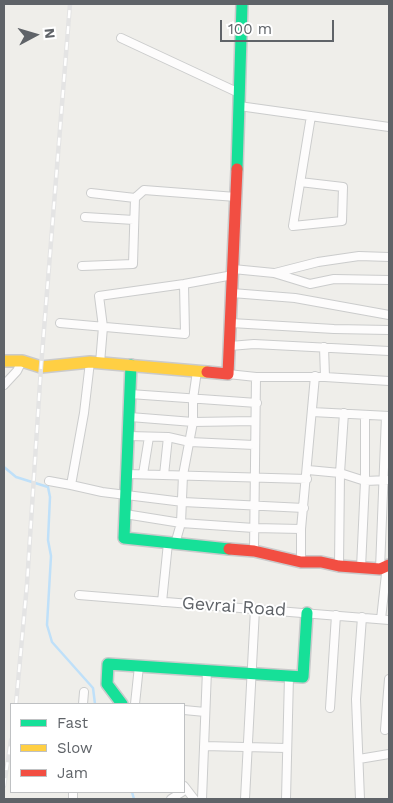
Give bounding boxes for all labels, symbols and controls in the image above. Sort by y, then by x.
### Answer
north arrow [10,10,60,60]
scale bar [223,10,337,42]
text: 100 m [228,20,272,38]
text: N [41,27,58,39]
street label: Gevrai Road [181,593,287,621]
legend [10,703,185,793]
text: Fast [57,714,88,732]
text: Slow [57,739,93,757]
text: Jam [57,764,88,782]

